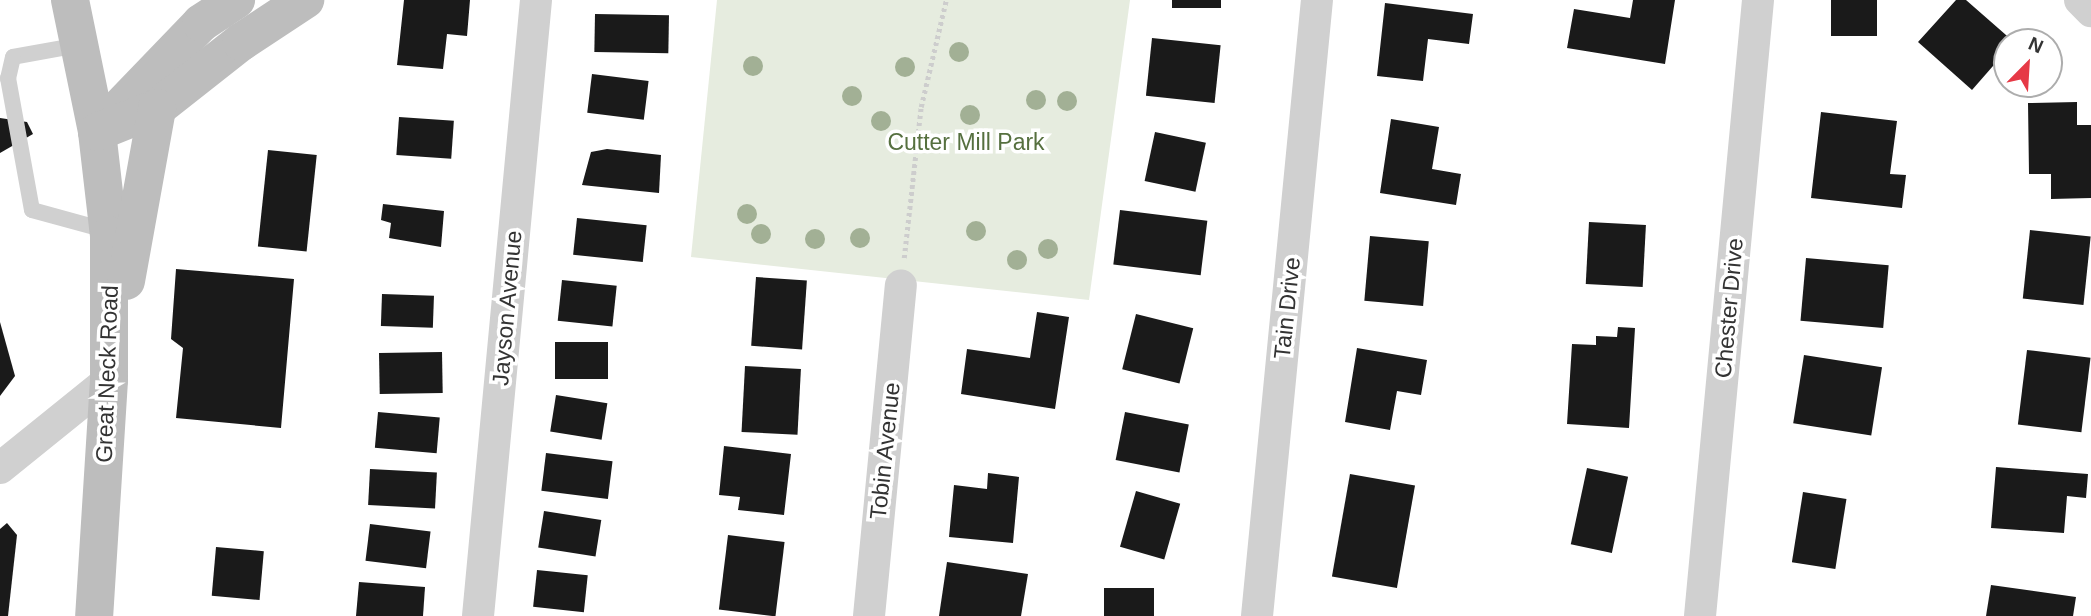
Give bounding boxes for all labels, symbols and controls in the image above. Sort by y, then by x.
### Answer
north arrow [1993,28,2063,98]
text: N [2025,33,2046,58]
park label: Cutter Mill Park [887,128,1045,156]
street label: Jayson Avenue [486,229,528,387]
street label: Chester Drive [1709,237,1749,379]
street label: Tain Drive [1268,256,1306,360]
street label: Great Neck Road [90,285,124,463]
street label: Tobin Avenue [864,380,906,522]

